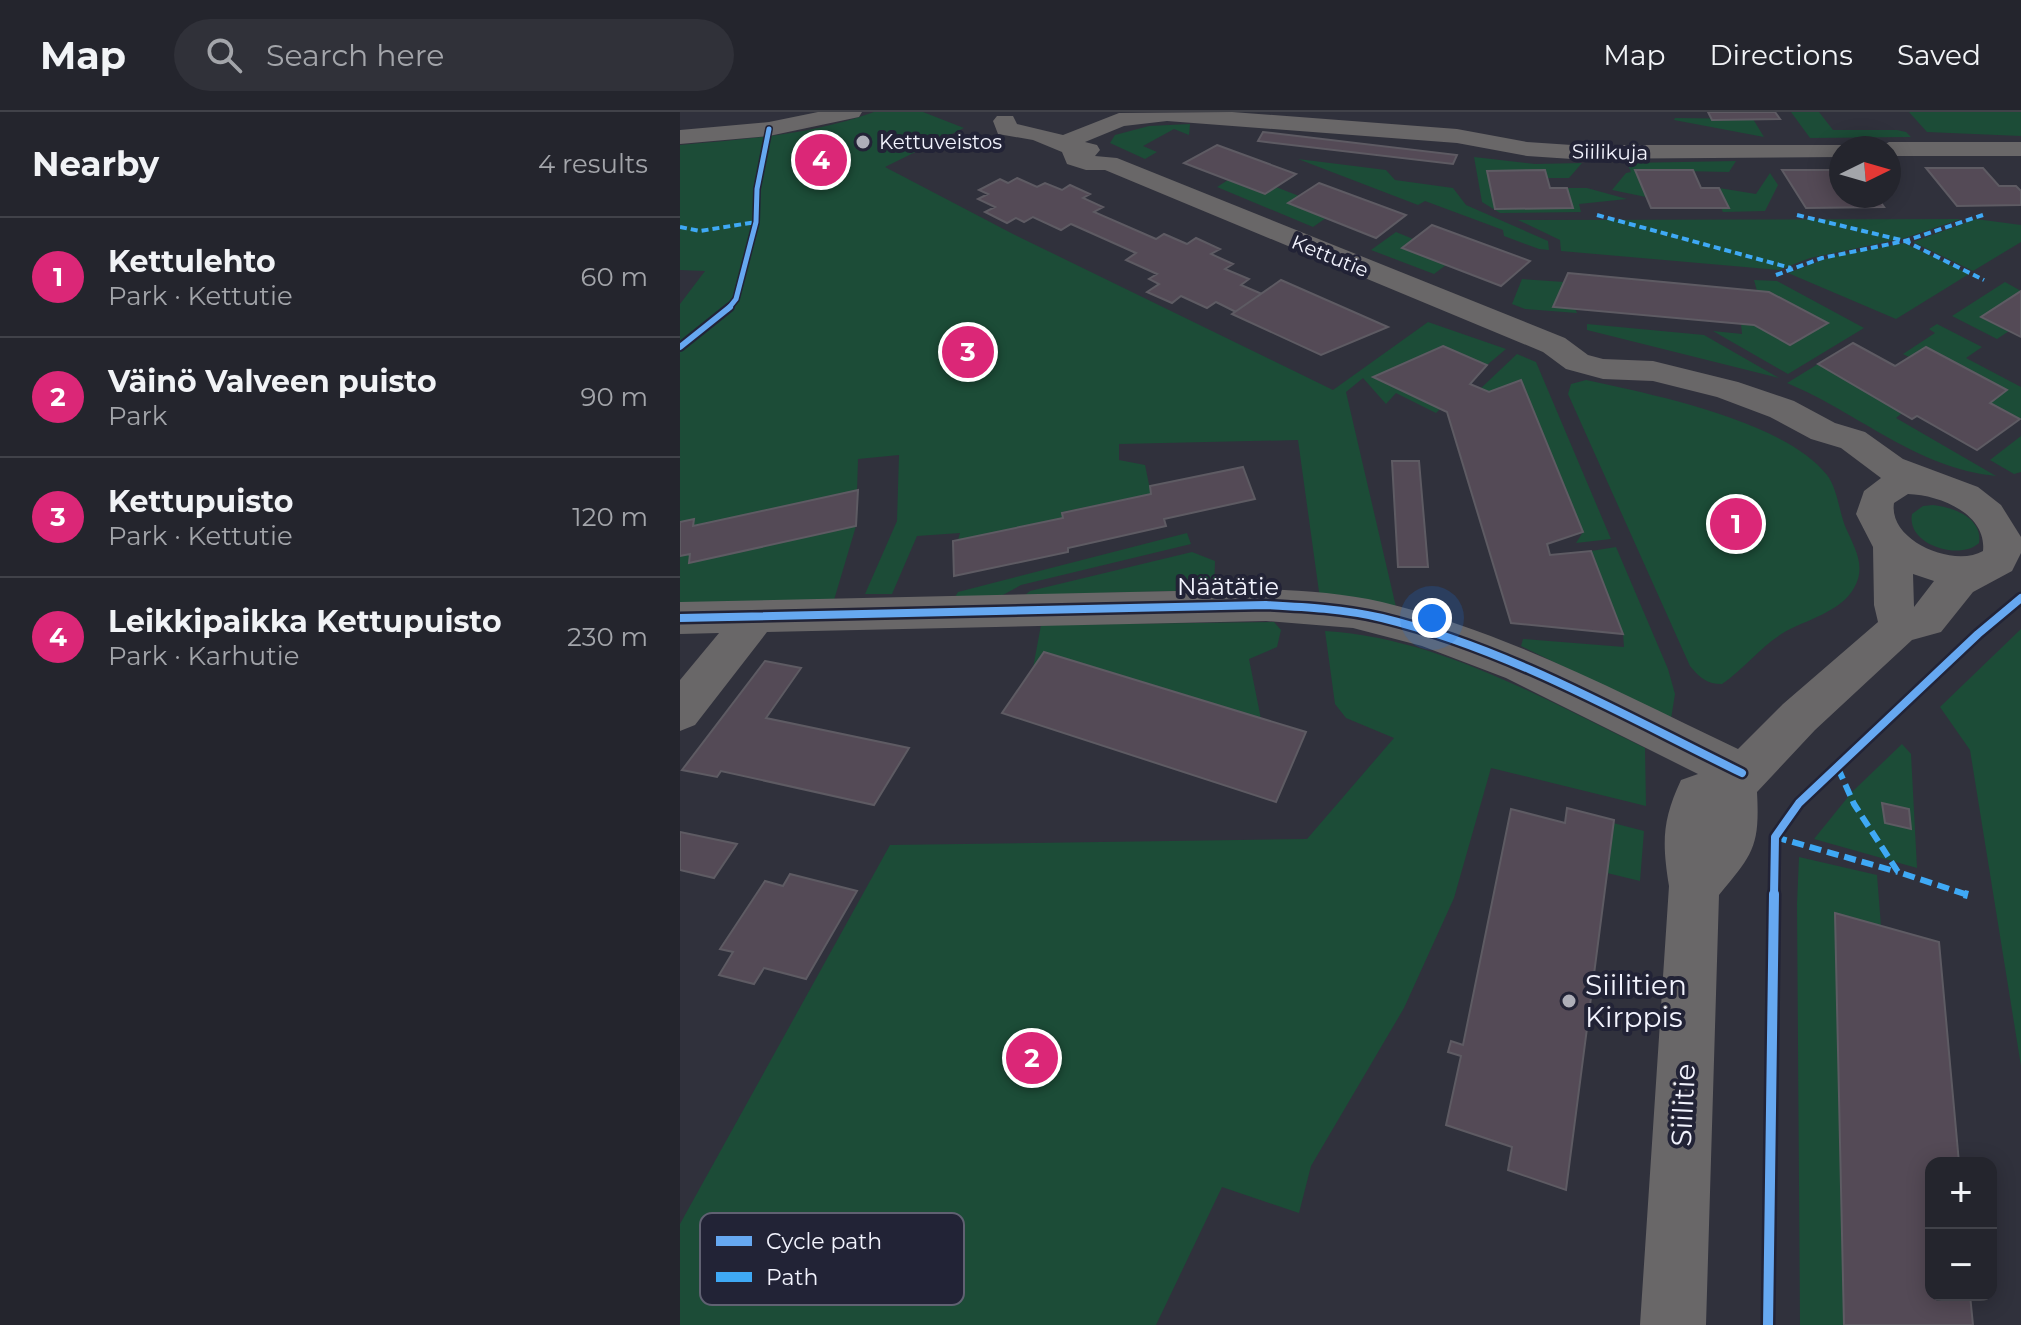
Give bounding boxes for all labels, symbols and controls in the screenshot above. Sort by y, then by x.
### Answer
search box [174,19,734,91]
text: Map [40,32,126,79]
icon: search [202,33,246,77]
text: Search here [266,37,444,74]
text: Map [1603,38,1665,72]
text: Directions [1709,38,1853,72]
text: Saved [1897,38,1981,72]
pin: 4 [795,130,847,190]
place label: Kettuveistos [879,130,1002,154]
marker: Kettuveistos [854,133,872,151]
north arrow [1829,136,1901,208]
street label: Siilikuja [1572,139,1648,165]
text: Nearby [32,143,159,185]
text: 4 results [538,148,648,180]
street label: Kettutie [1288,230,1372,282]
text: Kettulehto [108,243,276,280]
text: 1 [53,261,63,293]
text: 60 m [581,261,648,293]
text: Park · Kettutie [108,280,293,312]
pin: 3 [942,322,994,382]
text: Väinö Valveen puisto [108,363,437,400]
text: 2 [50,381,66,413]
text: 90 m [581,381,648,413]
text: Park [108,400,167,432]
text: Kettupuisto [108,483,293,520]
pin: 1 [1710,494,1762,554]
text: 3 [50,501,66,533]
text: 120 m [572,501,648,533]
text: Park · Kettutie [108,520,293,552]
street label: Näätätie [1177,572,1279,601]
your location [1412,598,1452,638]
text: Leikkipaikka Kettupuisto [108,603,502,640]
text: 4 [49,621,67,653]
text: 230 m [567,621,648,653]
text: Park · Karhutie [108,640,300,672]
place label: Siilitien Kirppis [1585,968,1687,1034]
marker: Siilitien Kirppis [1560,992,1578,1010]
pin: 2 [1006,1028,1058,1088]
street label: Siilitie [1664,1063,1702,1147]
map controls [1925,1157,1997,1301]
button: + [1925,1157,1997,1229]
legend [700,1213,964,1305]
text: Cycle path [766,1228,882,1255]
button: − [1925,1229,1997,1301]
text: Path [766,1264,818,1291]

